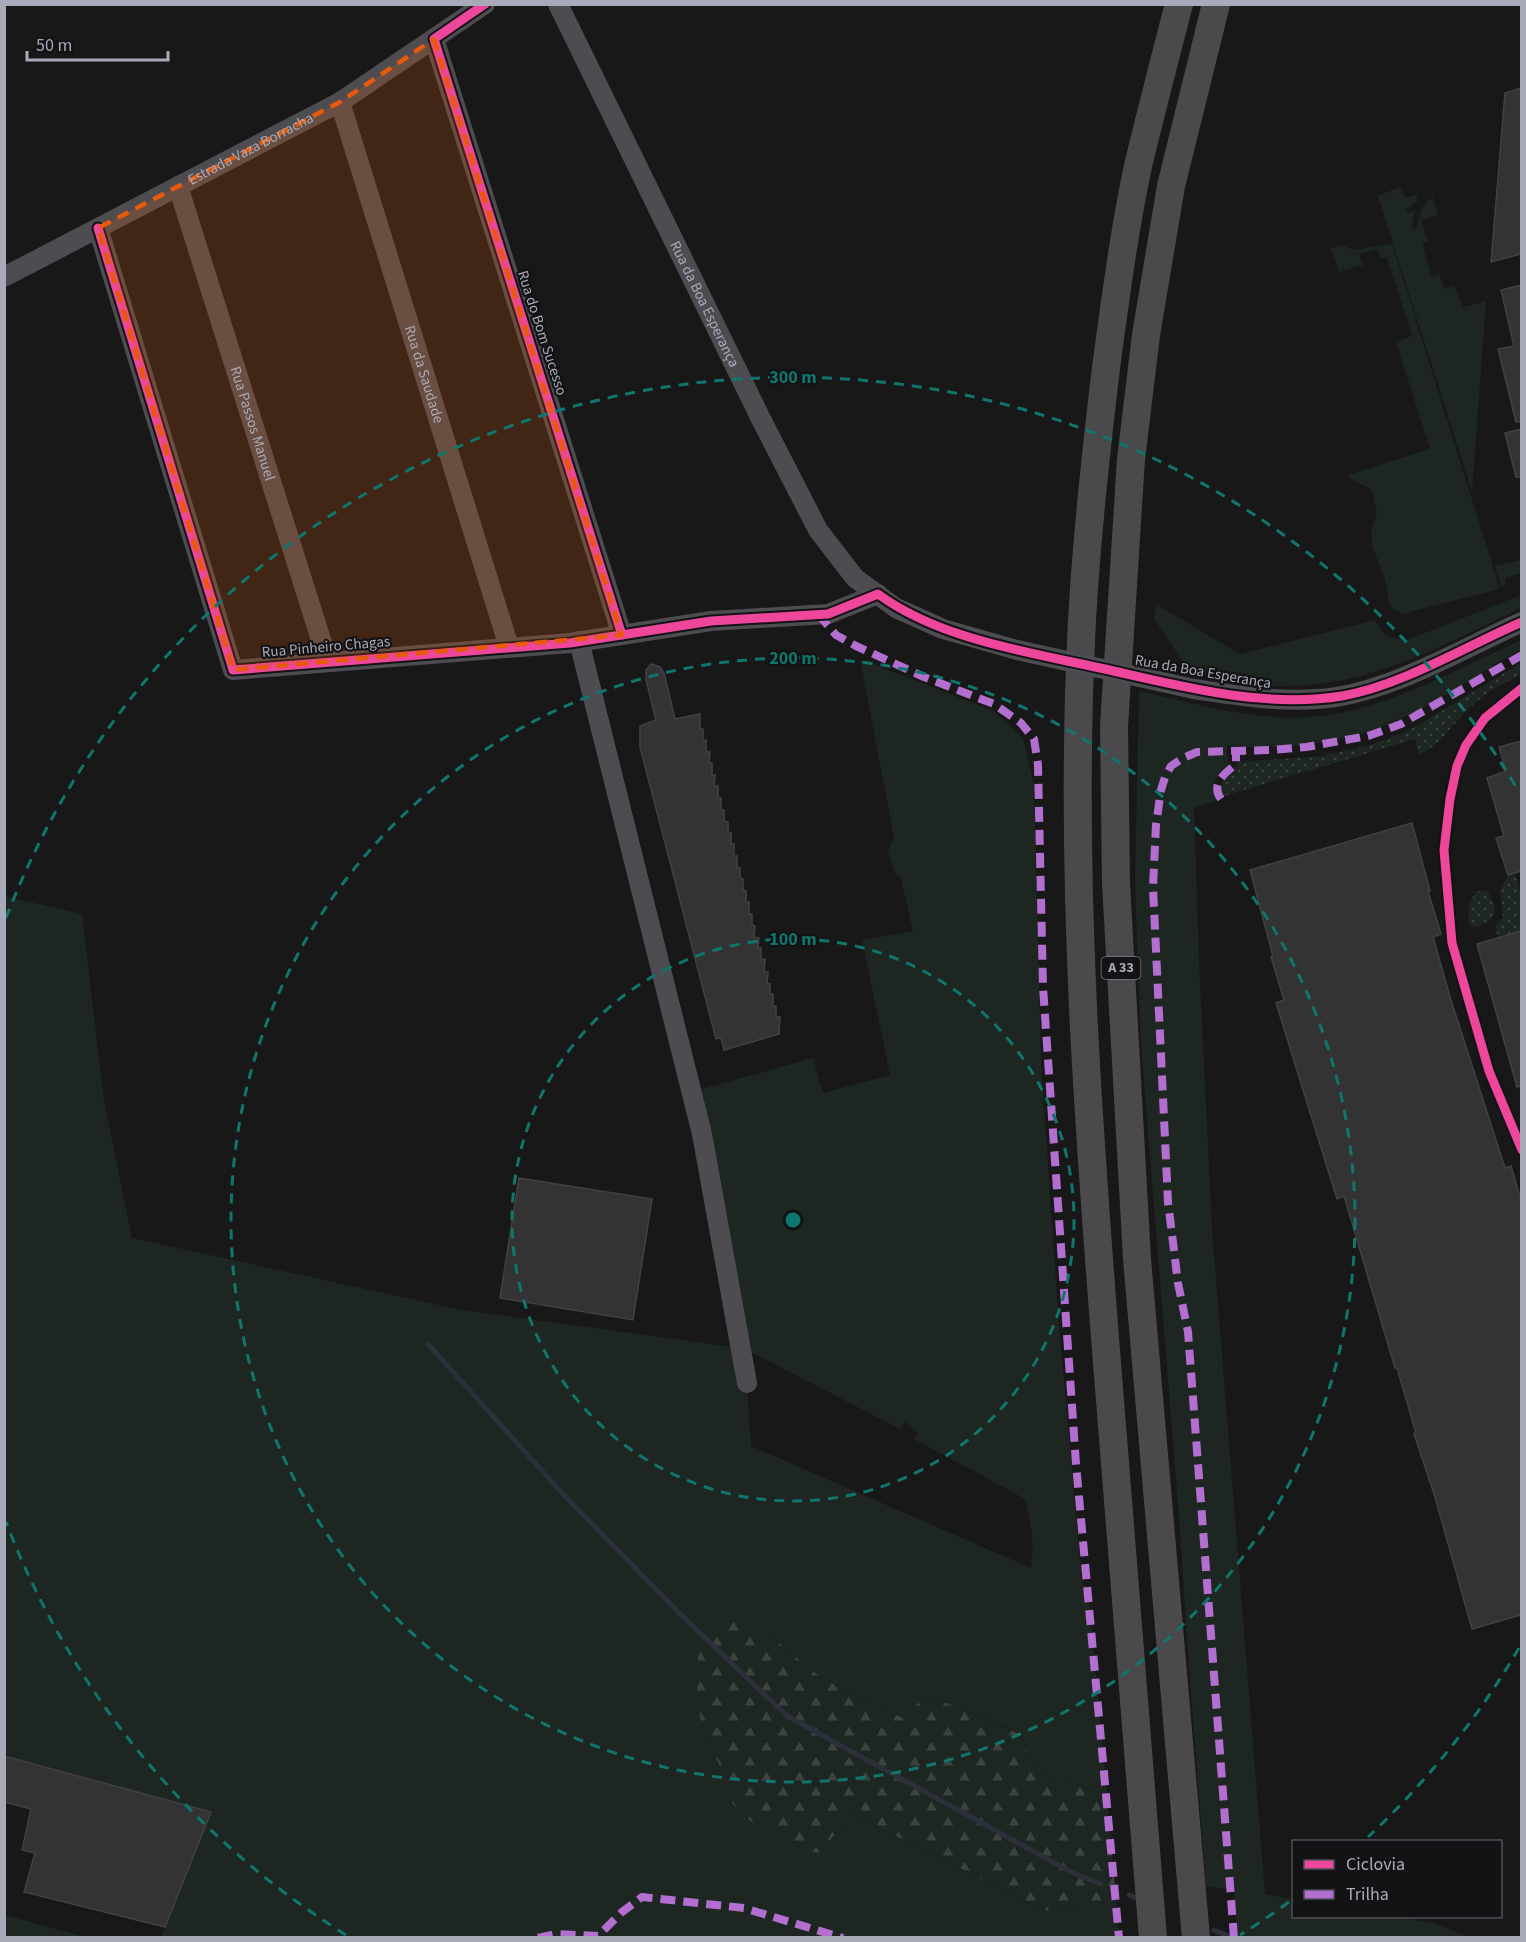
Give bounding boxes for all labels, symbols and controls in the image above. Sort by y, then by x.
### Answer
scale bar [27,24,168,62]
text: 50 m [36,33,72,58]
street label: Estrada Vaza Borracha [184,107,317,190]
street label: Rua da Boa Esperança [665,237,745,371]
street label: Rua do Bom Sucesso [512,268,572,398]
street label: Rua da Saudade [399,323,449,426]
street label: Rua Passos Manuel [225,364,281,483]
text: 300 m [769,365,817,390]
street label: Rua Pinheiro Chagas [261,631,391,663]
text: 200 m [769,646,817,671]
street label: Rua da Boa Esperança [1133,650,1273,694]
text: 100 m [769,927,817,952]
road number: A 33 [1102,957,1140,979]
centre of rings [783,1210,803,1230]
legend [1292,1840,1502,1918]
text: Ciclovia [1346,1852,1405,1877]
text: Trilha [1346,1882,1389,1907]

